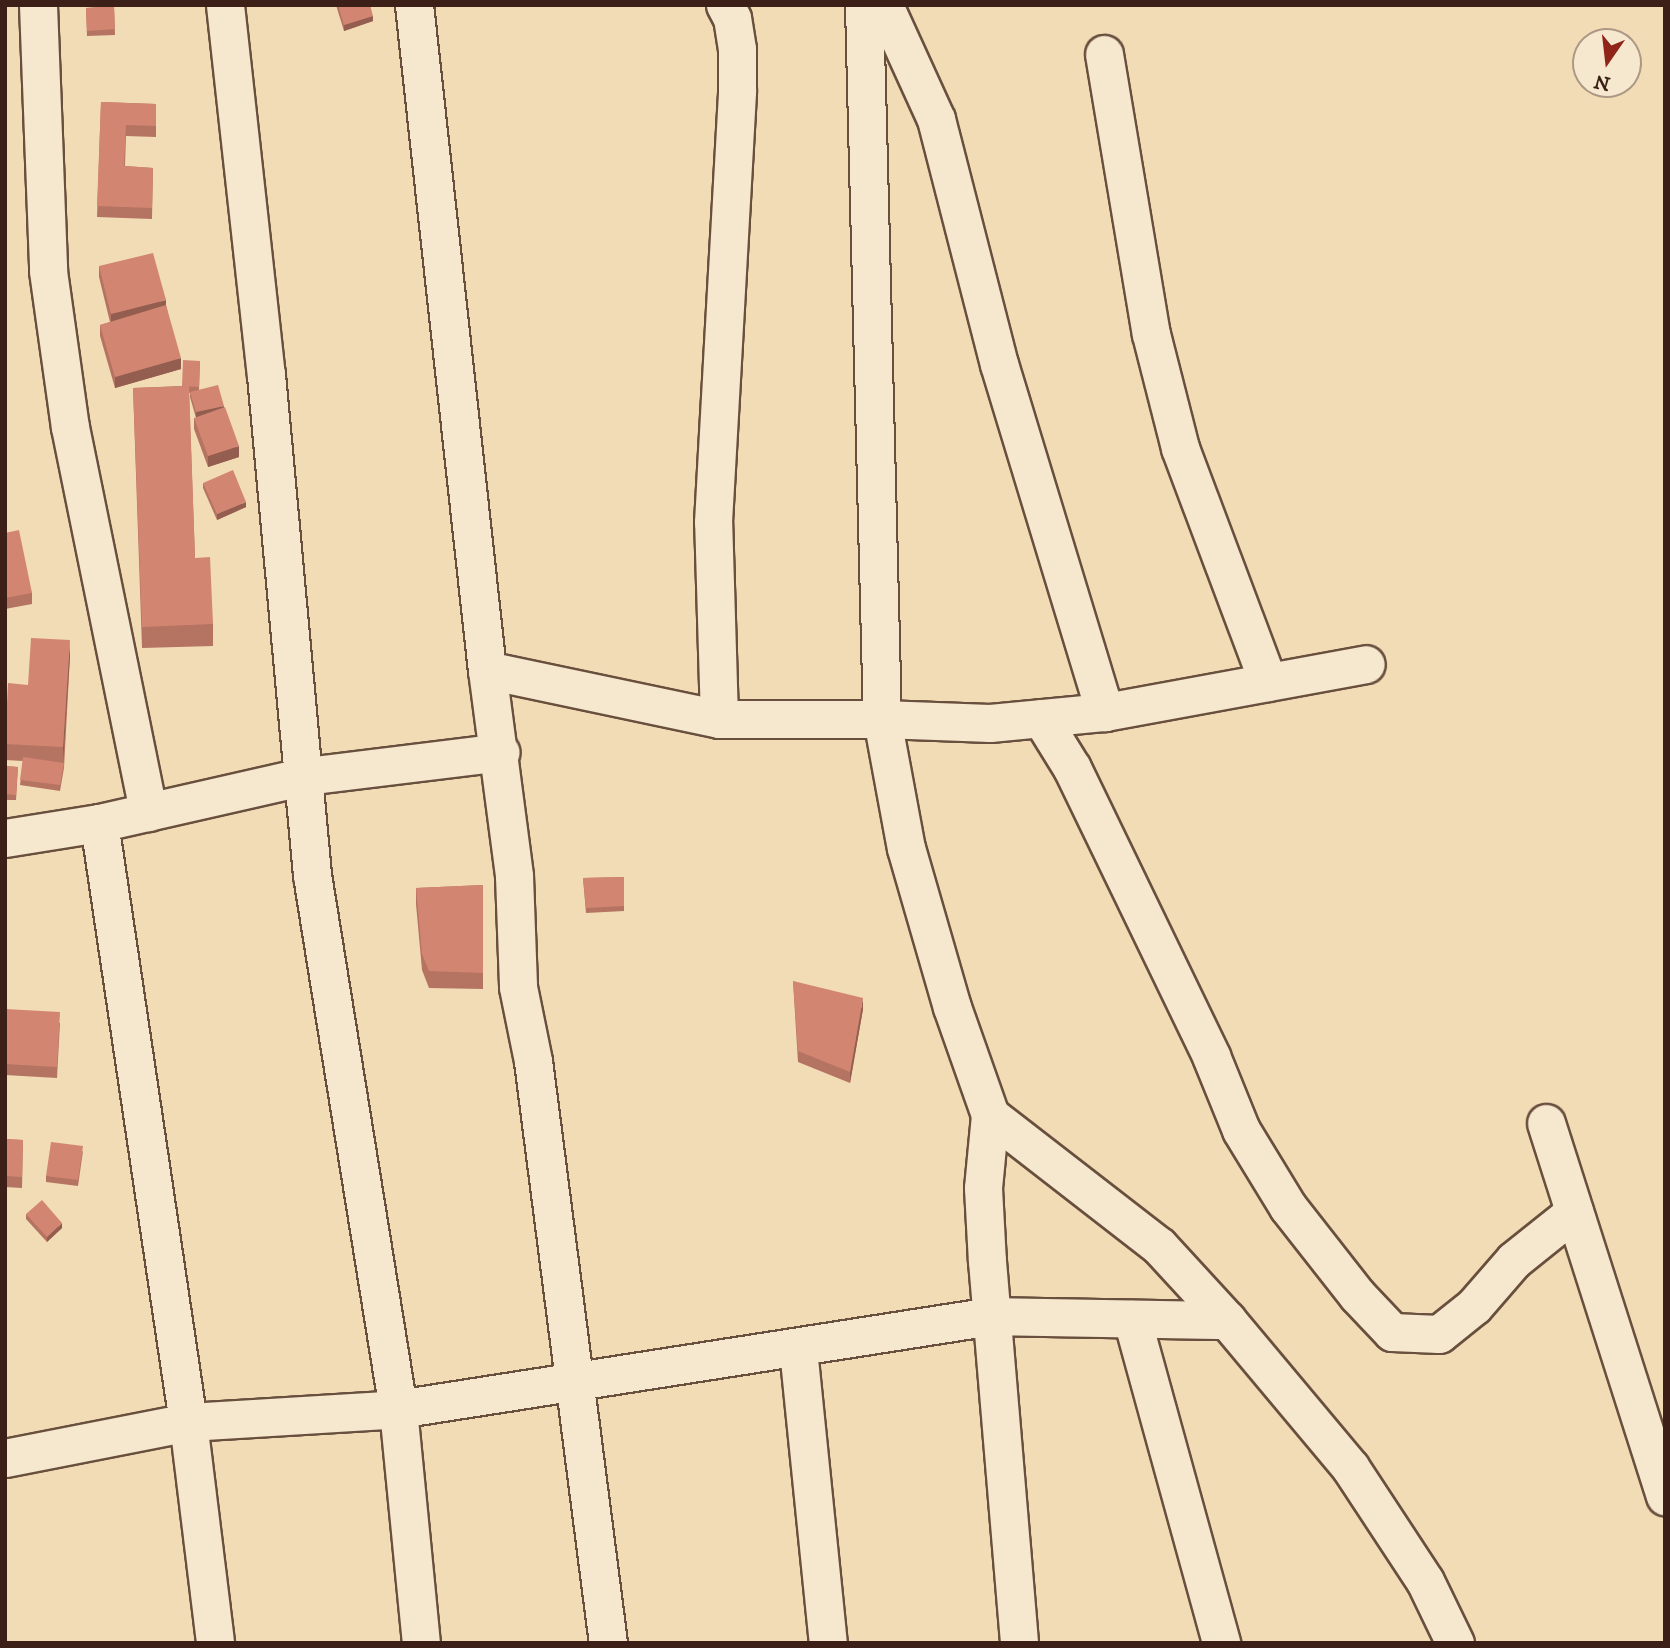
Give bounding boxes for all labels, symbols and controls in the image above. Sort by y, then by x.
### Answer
north arrow [1572,28,1642,98]
text: N [1592,69,1613,95]

